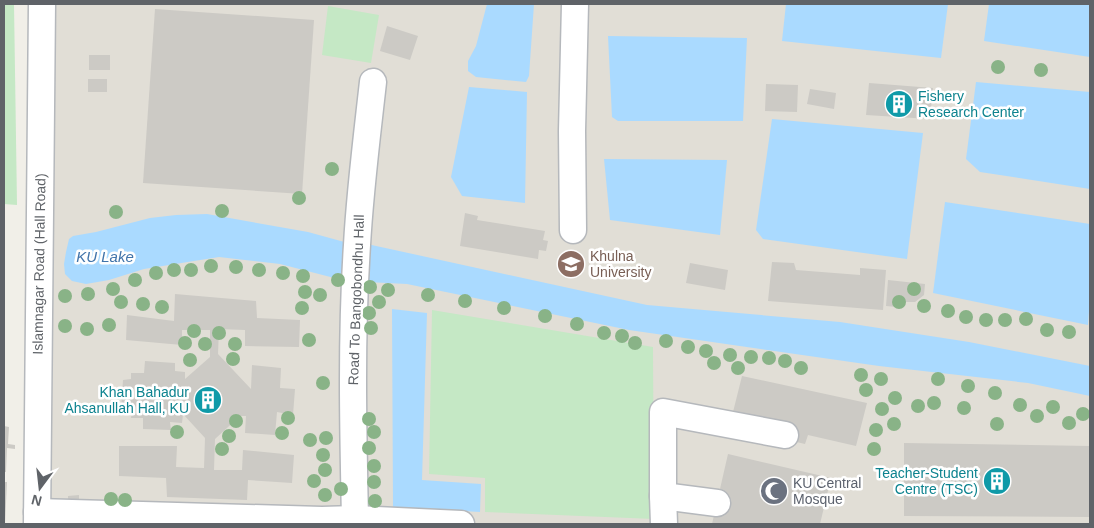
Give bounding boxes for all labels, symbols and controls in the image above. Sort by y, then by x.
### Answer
place label: Fishery Research Center [918,88,1024,120]
building icon: Fishery Research Center [884,89,914,119]
street label: Islamnagar Road (Hall Road) [29,173,49,355]
street label: Road To Bangobondhu Hall [345,214,367,386]
water label: KU Lake [76,248,134,265]
place label: Khulna University [590,248,651,280]
school or university icon: Khulna University [556,249,586,279]
place label: Khan Bahadur Ahsanullah Hall, KU [64,384,189,416]
building icon: Khan Bahadur Ahsanullah Hall, KU [193,385,223,415]
north arrow [15,463,65,513]
place label: Teacher-Student Centre (TSC) [875,465,978,497]
building icon: Teacher-Student Centre (TSC) [982,466,1012,496]
place label: KU Central Mosque [793,475,861,507]
mosque icon: KU Central Mosque [759,476,789,506]
text: N [30,492,44,510]

